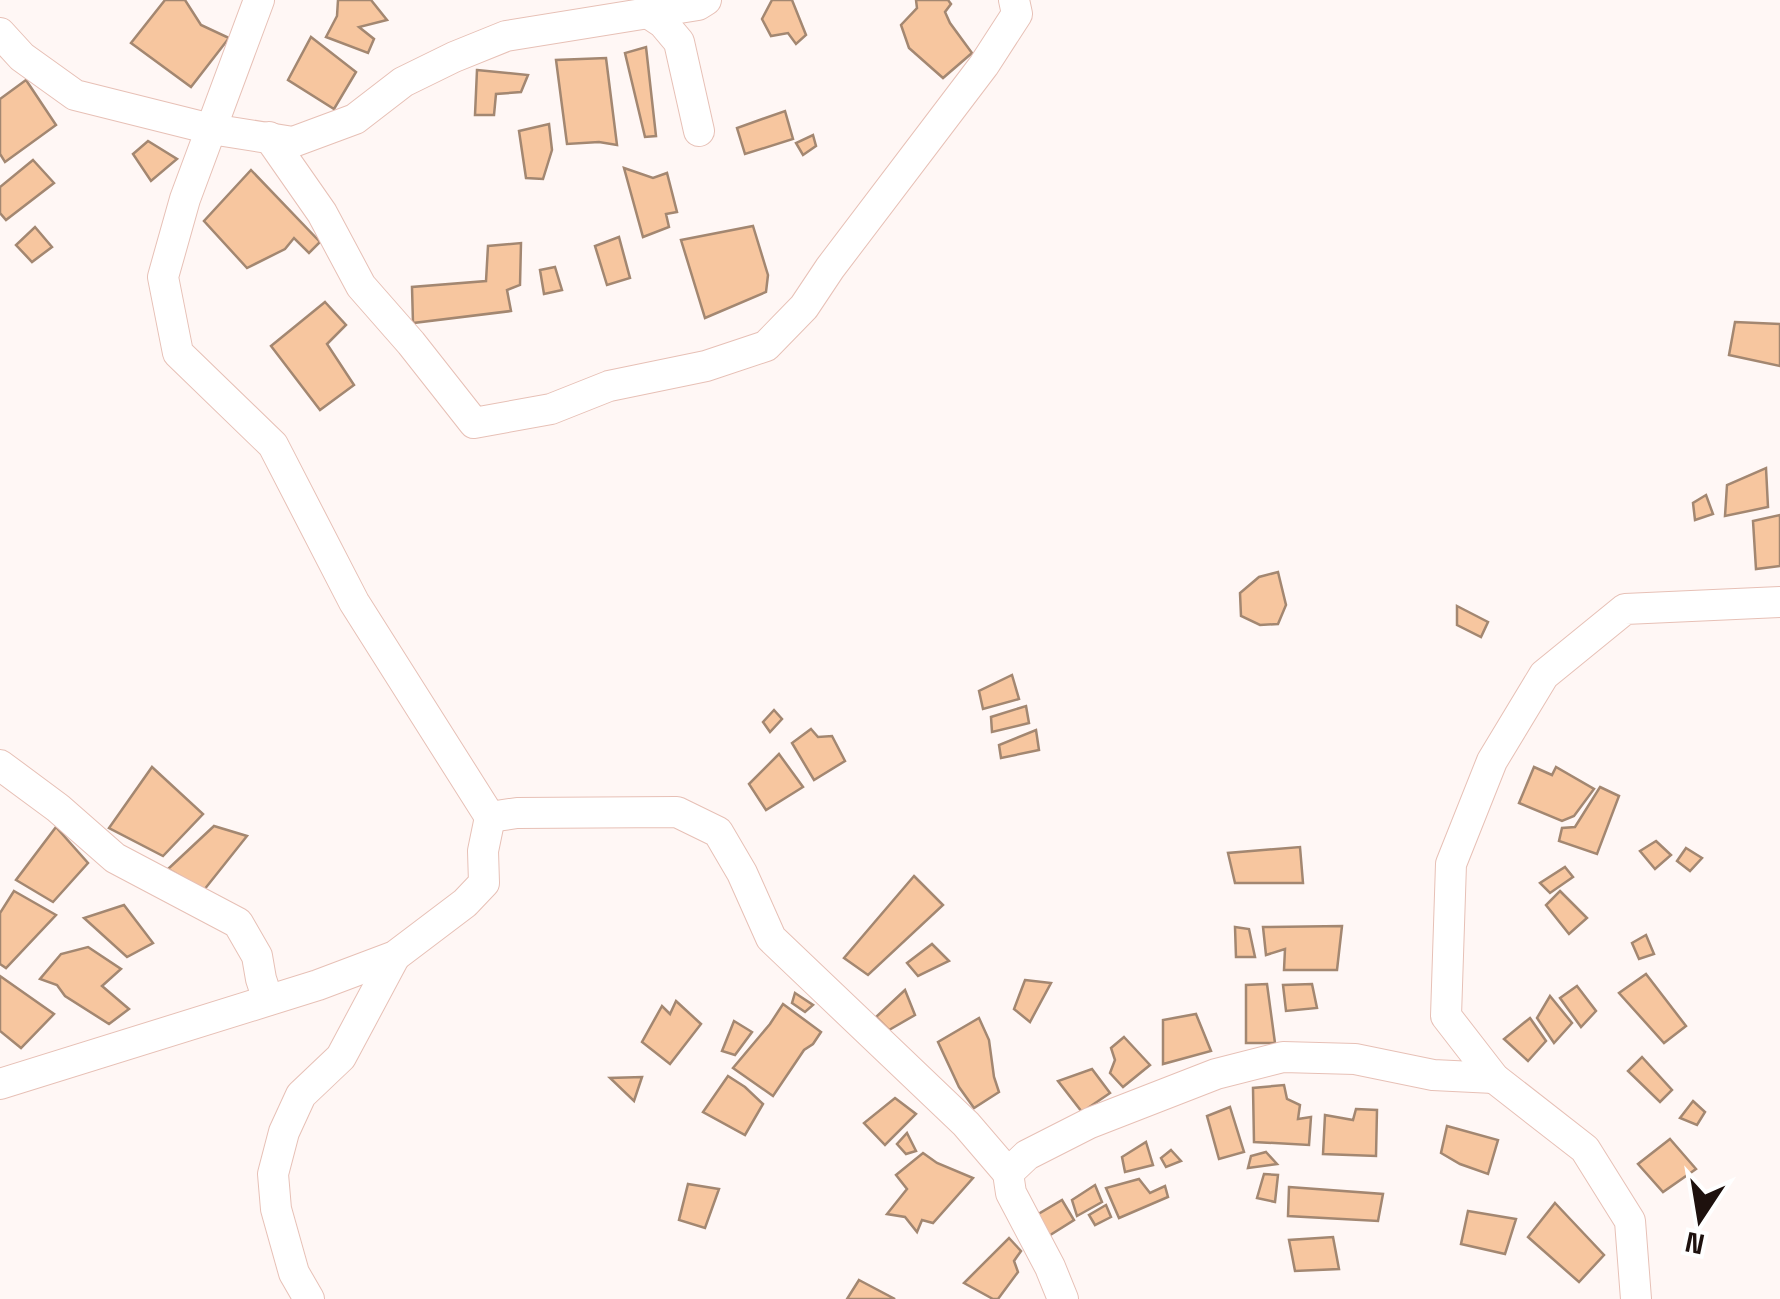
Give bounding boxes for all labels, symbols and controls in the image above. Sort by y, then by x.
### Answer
north arrow [1650,1169,1750,1269]
text: N [1682,1224,1708,1263]

